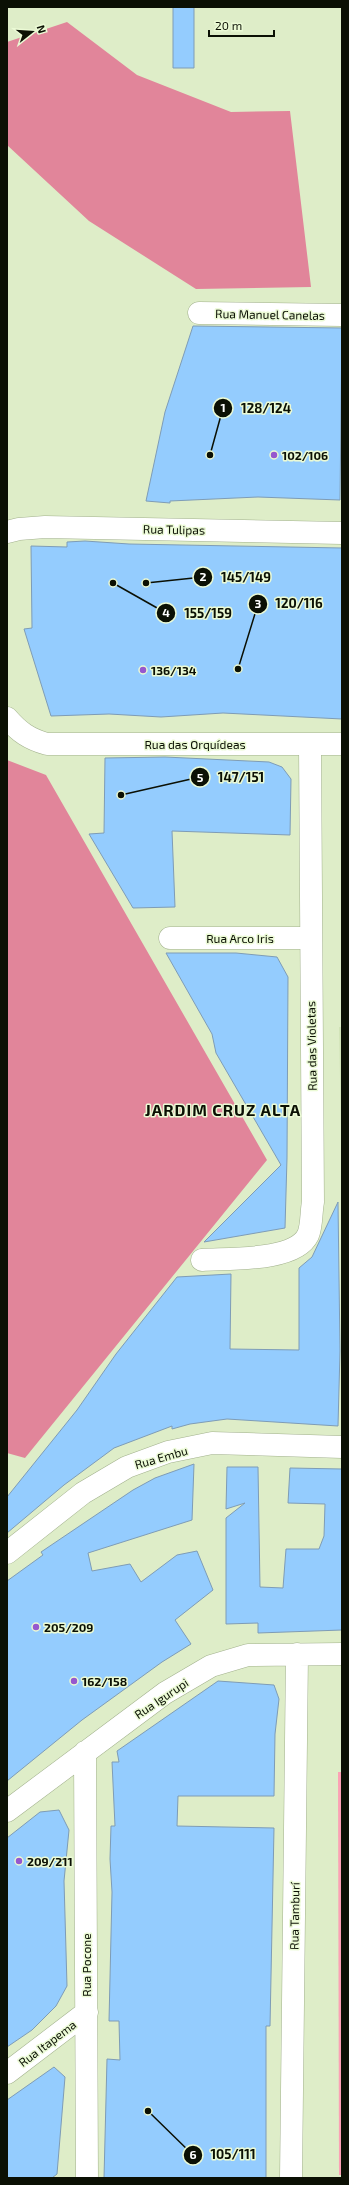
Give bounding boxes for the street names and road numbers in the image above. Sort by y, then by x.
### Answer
street label: Rua Manuel Canelas [215,306,325,322]
street label: Rua Tulipas [143,521,205,537]
street label: Rua das Orquídeas [144,737,246,751]
street label: Rua Arco Iris [206,931,274,945]
street label: Rua das Violetas [303,1001,319,1091]
street label: Rua Embu [133,1443,189,1471]
street label: Rua Igurupi [131,1675,191,1721]
street label: Rua Tamburí [286,1881,302,1950]
street label: Rua Pocone [79,1933,93,1997]
street label: Rua Itapema [15,2017,79,2069]

